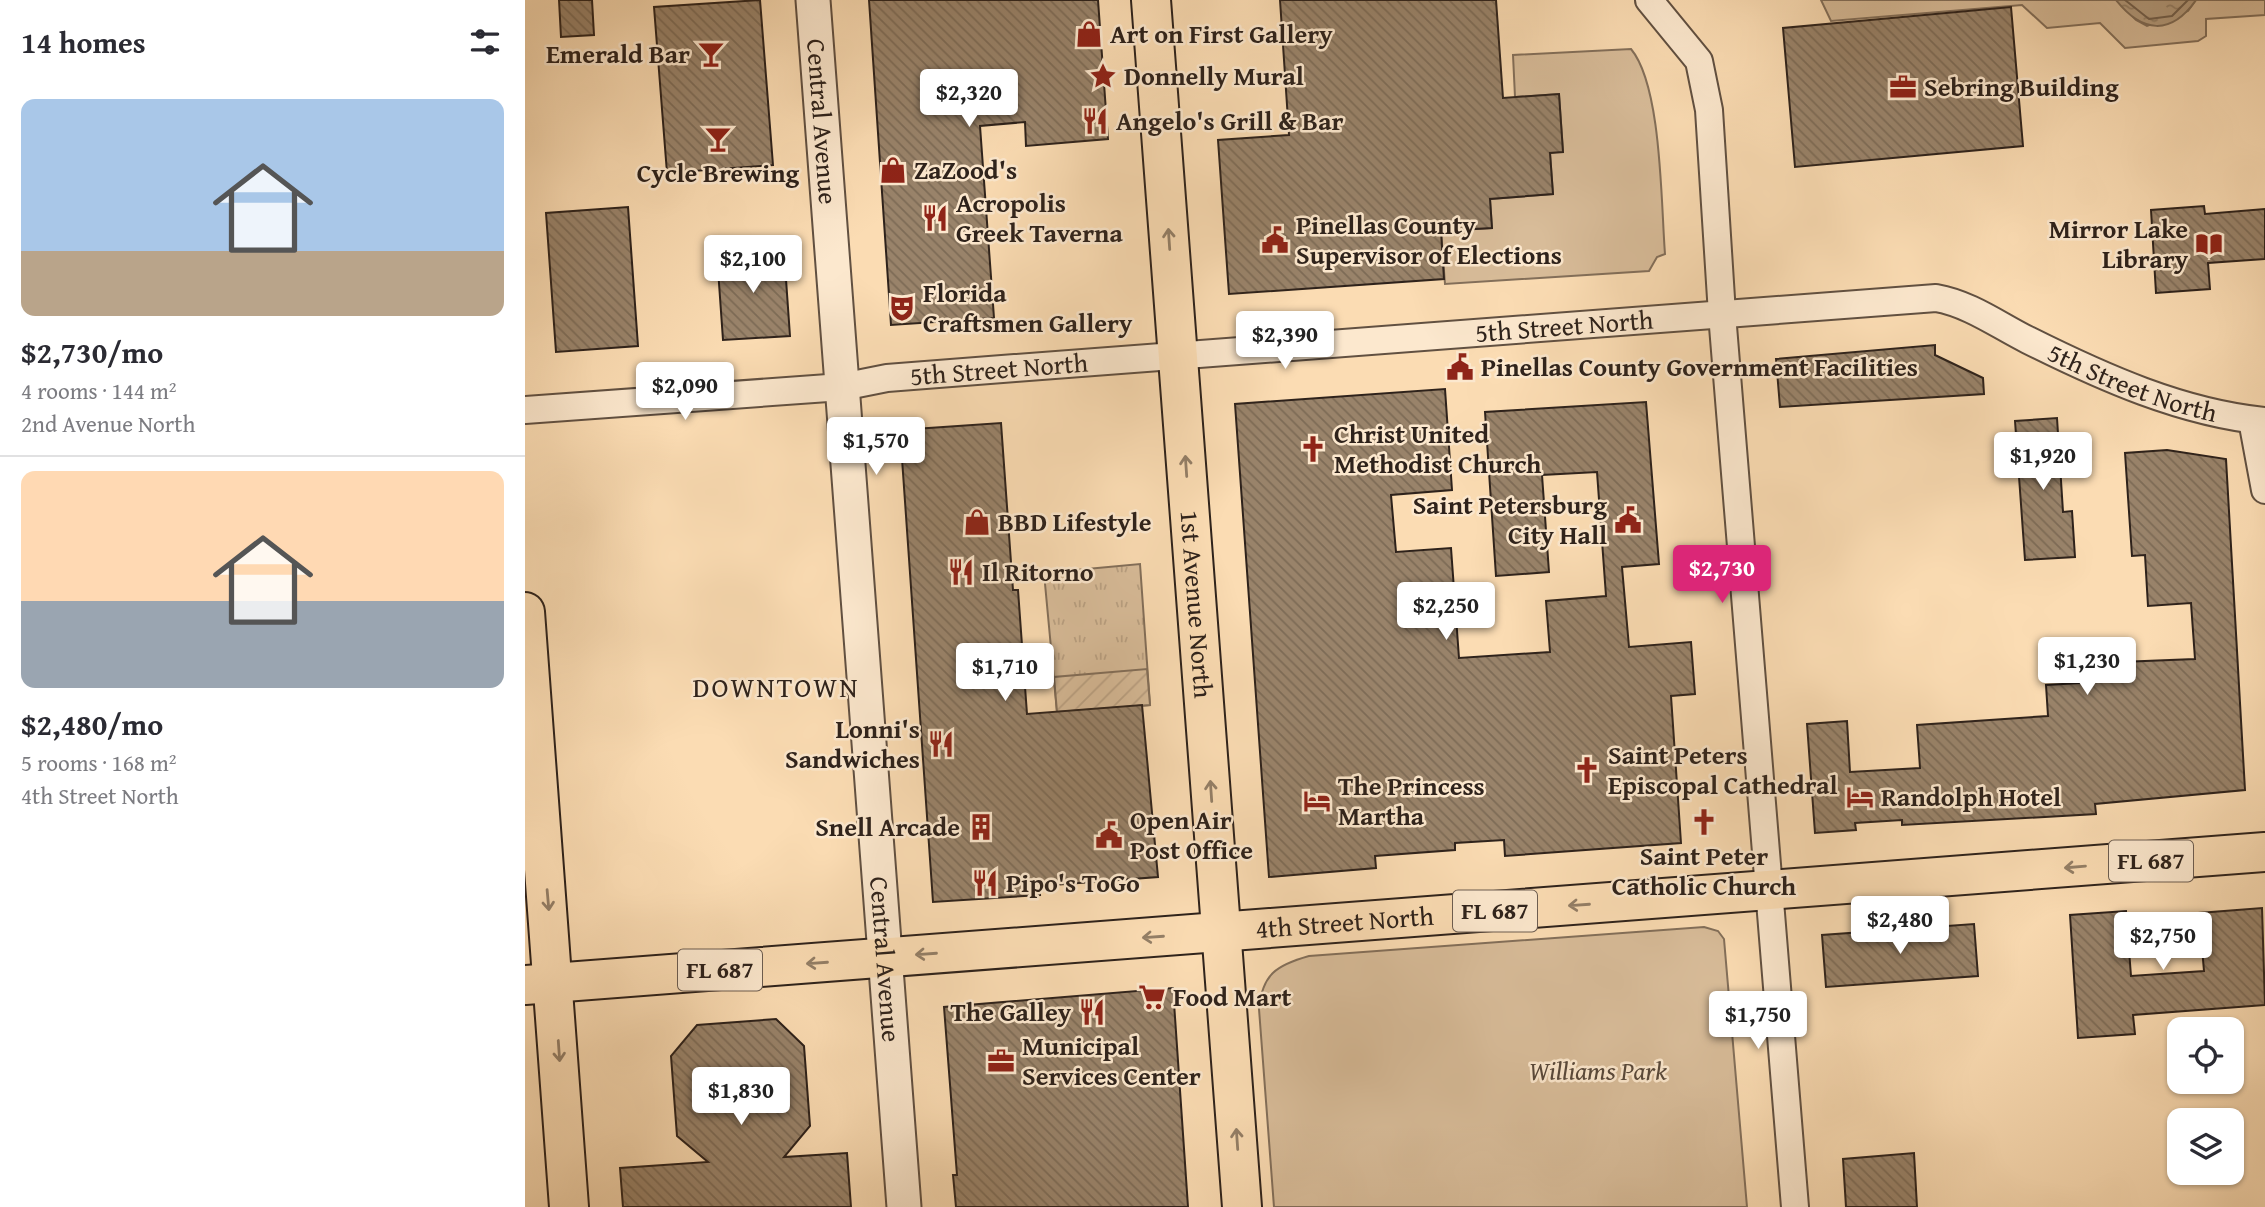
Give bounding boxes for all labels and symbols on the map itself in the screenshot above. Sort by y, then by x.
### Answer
place label: Art on First Gallery [1110,14,1333,53]
shop icon: Art on First Gallery [1074,19,1104,49]
place label: Emerald Bar [546,34,690,73]
street label: Central Avenue [797,37,848,206]
bar icon: Emerald Bar [696,39,726,69]
place label: Donnelly Mural [1124,56,1304,95]
place icon: Donnelly Mural [1088,61,1118,91]
place label: Sebring Building [1924,67,2119,106]
pin: $2,320 [912,69,1026,129]
office icon: Sebring Building [1888,72,1918,102]
place label: Angelo's Grill & Bar [1116,101,1344,140]
restaurant icon: Angelo's Grill & Bar [1080,106,1110,136]
bar icon: Cycle Brewing [703,124,733,154]
place label: ZaZood's [914,150,1017,189]
place label: Cycle Brewing [637,153,800,192]
shop icon: ZaZood's [878,155,908,185]
place label: Acropolis Greek Taverna [956,183,1123,252]
restaurant icon: Acropolis Greek Taverna [920,203,950,233]
place label: Pinellas County Supervisor of Elections [1296,205,1562,274]
place label: Mirror Lake Library [2049,209,2189,278]
public building icon: Pinellas County Supervisor of Elections [1260,225,1290,255]
one-way arrow [1162,229,1175,251]
library icon: Mirror Lake Library [2194,229,2224,259]
pin: $2,100 [696,236,810,295]
place label: Florida Craftsmen Gallery [923,273,1133,342]
theatre icon: Florida Craftsmen Gallery [887,293,917,323]
street label: 5th Street North [1474,300,1655,352]
pin: $2,390 [1228,312,1342,371]
street label: 5th Street North [2042,333,2222,432]
street label: 5th Street North [908,342,1090,395]
place label: Pinellas County Government Facilities [1481,347,1918,386]
public building icon: Pinellas County Government Facilities [1445,352,1475,382]
pin: $2,090 [628,362,742,422]
place label: Christ United Methodist Church [1334,414,1542,483]
pin: $1,570 [819,418,933,477]
pin: $1,920 [1986,433,2100,492]
church icon: Christ United Methodist Church [1298,434,1328,464]
one-way arrow [1179,456,1192,478]
place label: Saint Petersburg City Hall [1413,485,1607,554]
place label: BBD Lifestyle [998,502,1152,541]
public building icon: Saint Petersburg City Hall [1613,505,1643,535]
shop icon: BBD Lifestyle [962,507,992,537]
street label: 1st Avenue North [1171,509,1224,700]
pin: $2,730 [1665,546,1779,605]
place label: Il Ritorno [982,552,1094,591]
restaurant icon: Il Ritorno [946,557,976,587]
pin: $2,250 [1389,582,1503,642]
pin: $1,230 [2030,638,2144,697]
pin: $1,710 [948,644,1062,703]
district label: DOWNTOWN [693,666,859,707]
place label: Lonni's Sandwiches [785,709,920,778]
restaurant icon: Lonni's Sandwiches [926,729,956,759]
place label: Saint Peters Episcopal Cathedral [1608,735,1838,804]
church icon: Saint Peters Episcopal Cathedral [1572,755,1602,785]
place label: The Princess Martha [1338,766,1485,835]
place label: Randolph Hotel [1881,777,2061,816]
one-way arrow [1204,780,1217,803]
hotel icon: Randolph Hotel [1845,782,1875,812]
hotel icon: The Princess Martha [1302,786,1332,816]
place label: Open Air Post Office [1130,800,1253,869]
place label: Snell Arcade [815,807,960,846]
church icon: Saint Peter Catholic Church [1689,807,1719,837]
building icon: Snell Arcade [966,812,996,842]
public building icon: Open Air Post Office [1094,820,1124,850]
place label: Saint Peter Catholic Church [1612,836,1797,905]
road number: FL 687 [2109,840,2193,882]
one-way arrow [2064,861,2087,874]
place label: Pipo's ToGo [1006,863,1140,902]
restaurant icon: Pipo's ToGo [970,868,1000,898]
street label: Central Avenue [860,875,912,1043]
one-way arrow [542,888,555,910]
road number: FL 687 [1453,890,1537,931]
street label: 4th Street North [1254,896,1435,948]
pin: $2,480 [1843,897,1957,956]
one-way arrow [1568,899,1591,912]
pin: $2,750 [2106,912,2220,972]
one-way arrow [1142,931,1165,944]
one-way arrow [915,948,938,961]
road number: FL 687 [678,950,762,990]
one-way arrow [807,957,829,970]
place label: Food Mart [1173,977,1291,1016]
supermarket icon: Food Mart [1137,982,1167,1012]
place label: The Galley [950,992,1072,1031]
pin: $1,750 [1701,992,1815,1051]
restaurant icon: The Galley [1077,997,1107,1027]
place label: Municipal Services Center [1022,1026,1201,1095]
one-way arrow [553,1039,566,1062]
office icon: Municipal Services Center [986,1046,1016,1076]
park label: Williams Park [1529,1051,1667,1090]
pin: $1,830 [684,1068,798,1127]
one-way arrow [1230,1128,1243,1151]

